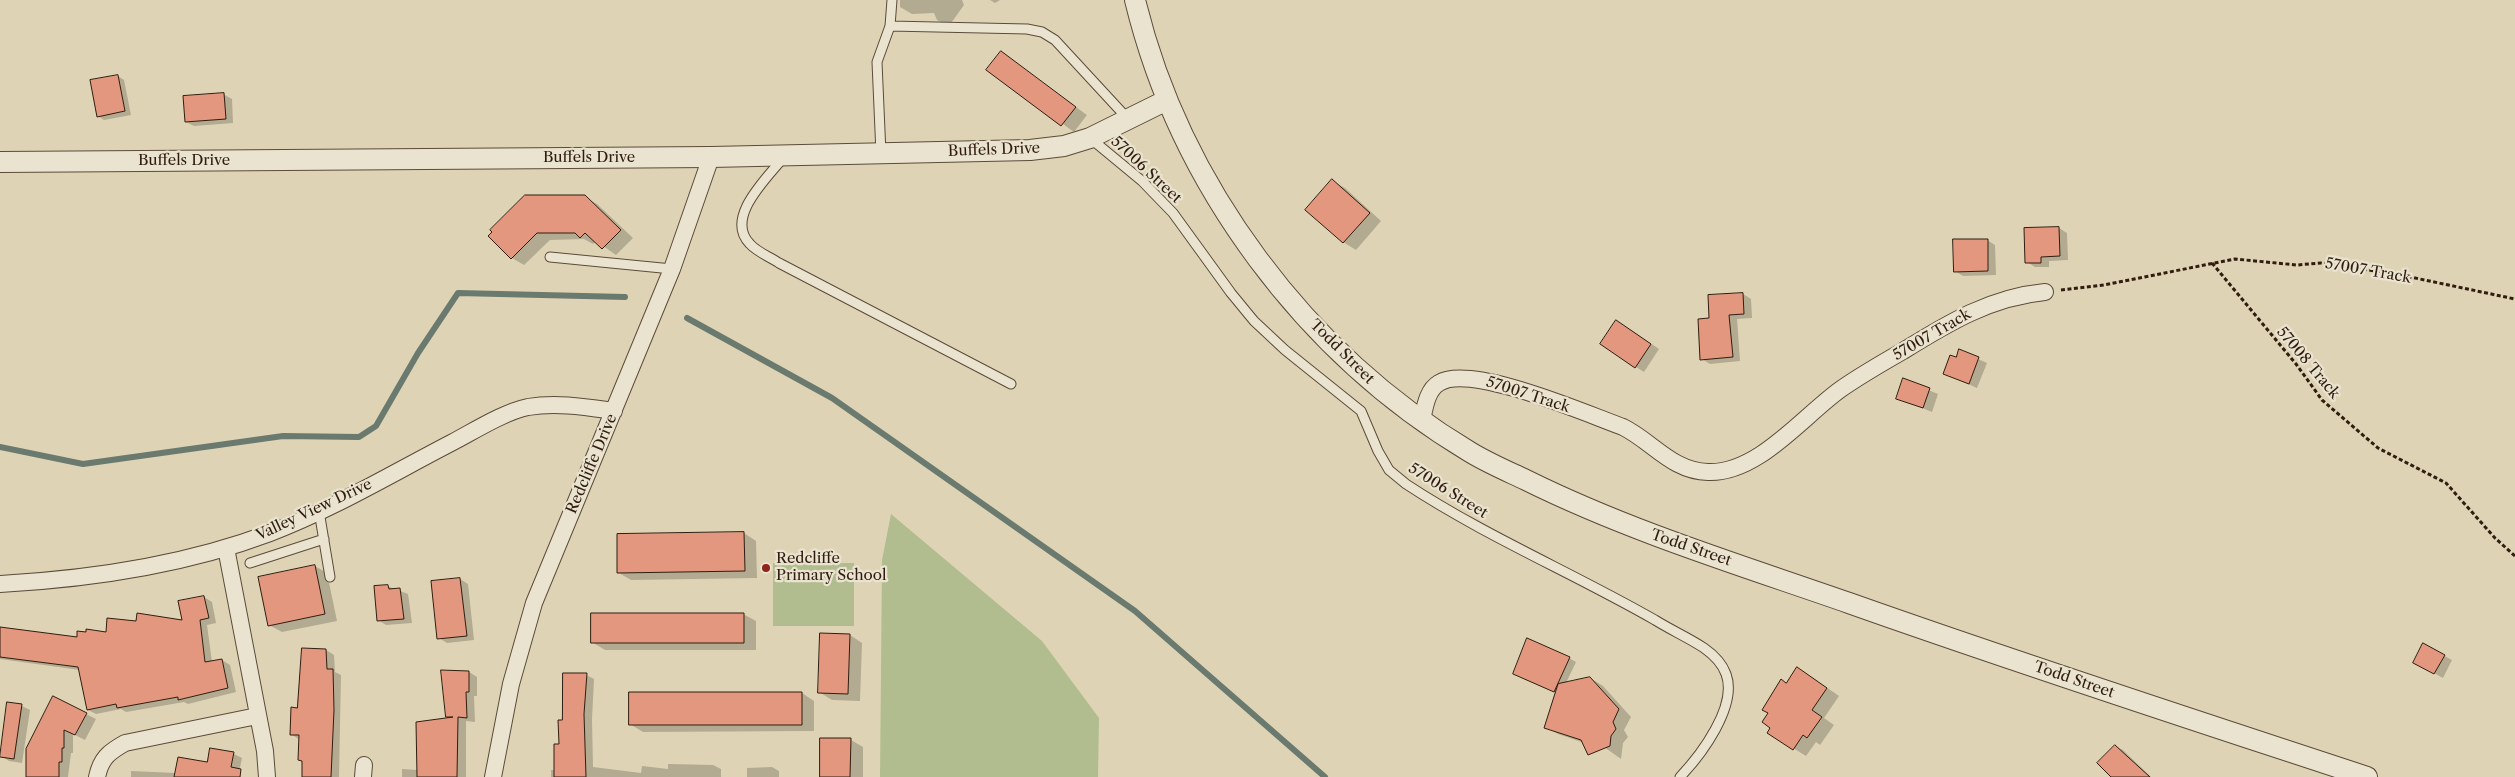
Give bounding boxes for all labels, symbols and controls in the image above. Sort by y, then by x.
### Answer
street label: 57006 Street [1107,133,1185,207]
street label: Buffels Drive [948,139,1040,161]
street label: Buffels Drive [543,149,635,167]
street label: Buffels Drive [138,152,230,170]
street label: 57007 Track [2324,255,2412,287]
street label: 57007 Track [1890,305,1974,365]
street label: Todd Street [1306,316,1378,388]
street label: 57008 Track [2273,323,2343,403]
street label: 57007 Track [1484,373,1572,417]
street label: Redcliffe Drive [563,411,621,517]
street label: 57006 Street [1405,460,1491,522]
street label: Valley View Drive [253,475,375,545]
street label: Todd Street [1648,526,1734,570]
place label: Redcliffe Primary School [776,550,886,585]
marker: Redcliffe Primary School [760,562,772,574]
street label: Todd Street [2031,658,2117,702]

